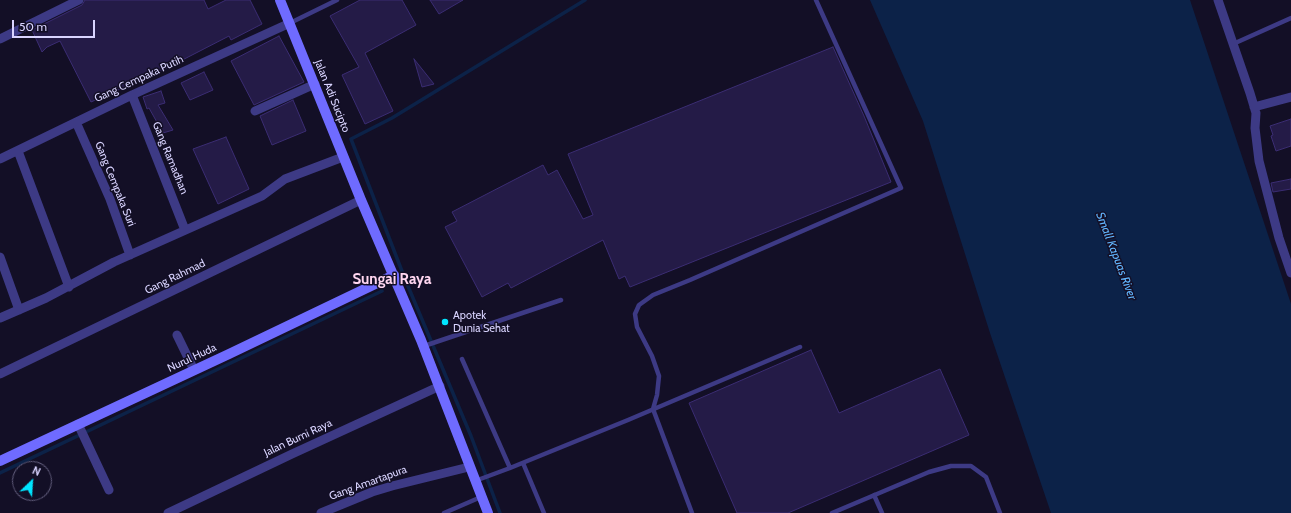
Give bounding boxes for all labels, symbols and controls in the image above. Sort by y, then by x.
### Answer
scale bar [14,12,97,38]
text: 50 m [19,19,47,34]
street label: Gang Cempaka Putih [92,53,186,105]
street label: Jalan Adi Sucipto [311,58,353,134]
street label: Gang Ramadhan [149,120,191,196]
street label: Gang Cempaka Suri [92,140,138,228]
water label: Small Kapuas River [1093,210,1139,302]
street label: Gang Rahmad [143,257,207,297]
district label: Sungai Raya [352,271,432,289]
place label: Apotek Dunia Sehat [453,309,510,335]
marker: Apotek Dunia Sehat [440,317,450,327]
street label: Nurul Huda [165,341,219,375]
street label: Jalan Bumi Raya [262,416,334,460]
north arrow [12,461,52,501]
text: N [30,463,43,479]
street label: Gang Amartapura [327,463,409,503]

